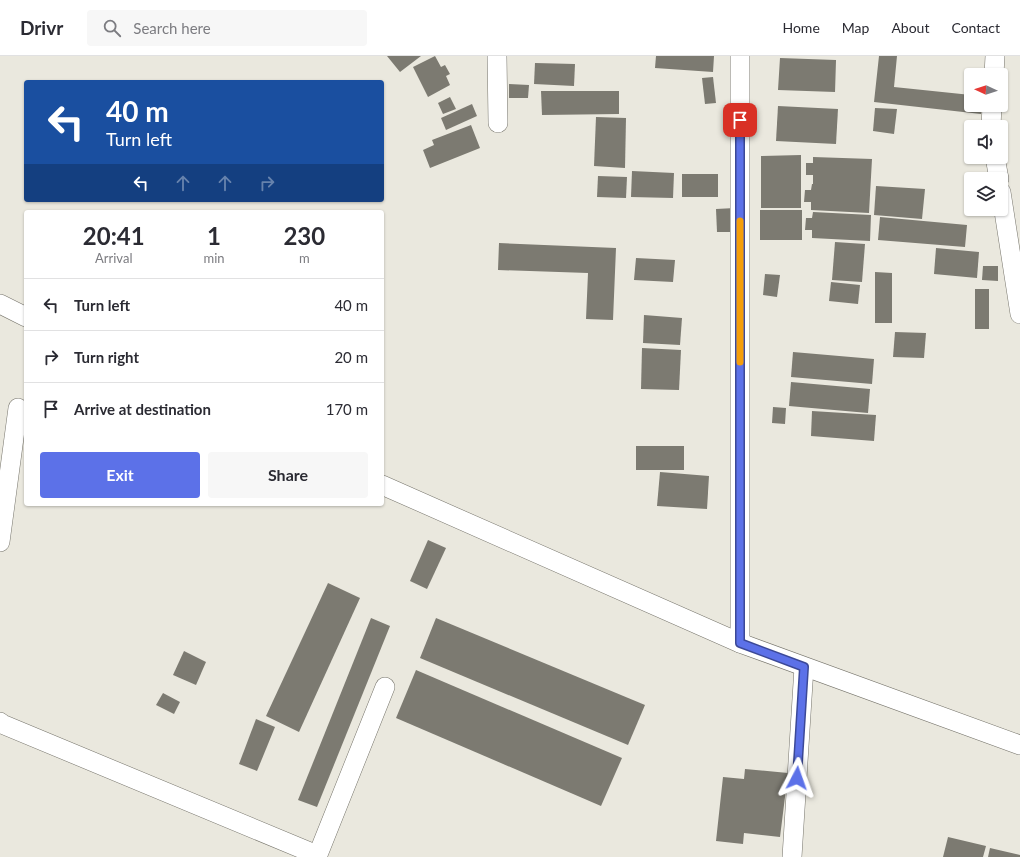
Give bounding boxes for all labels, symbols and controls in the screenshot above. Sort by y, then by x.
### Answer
search box [87,10,367,46]
text: Drivr [20,16,63,39]
icon: search [101,17,123,39]
text: Search here [133,19,211,37]
text: Home [782,19,820,36]
text: Map [842,19,869,36]
text: About [891,19,929,36]
text: Contact [951,19,1000,36]
north arrow [964,68,1008,112]
map controls [964,68,1008,216]
text: 40 m [106,94,169,128]
icon: left [40,96,92,148]
pin [723,103,757,137]
icon: arrive [729,109,751,131]
button: sound [964,120,1008,164]
text: Turn left [106,128,172,150]
icon: left [130,172,152,194]
icon: ahead [172,172,194,194]
icon: ahead [214,172,236,194]
icon: right [256,172,278,194]
button: layers [964,172,1008,216]
text: 20:41 [83,221,145,250]
text: 1 [207,221,221,250]
text: 230 [283,221,325,250]
text: Arrival [95,250,132,266]
text: min [204,250,225,266]
text: m [299,250,310,266]
icon: left [40,294,62,316]
text: Turn left [74,296,130,314]
text: 40 m [334,296,368,314]
icon: right [40,346,62,368]
text: Turn right [74,348,139,366]
text: 20 m [334,348,368,366]
icon: arrive [40,398,62,420]
text: Arrive at destination [74,400,211,418]
text: 170 m [326,400,368,418]
button: Exit [40,452,200,498]
button: Share [208,452,368,498]
position arrow [776,757,818,799]

